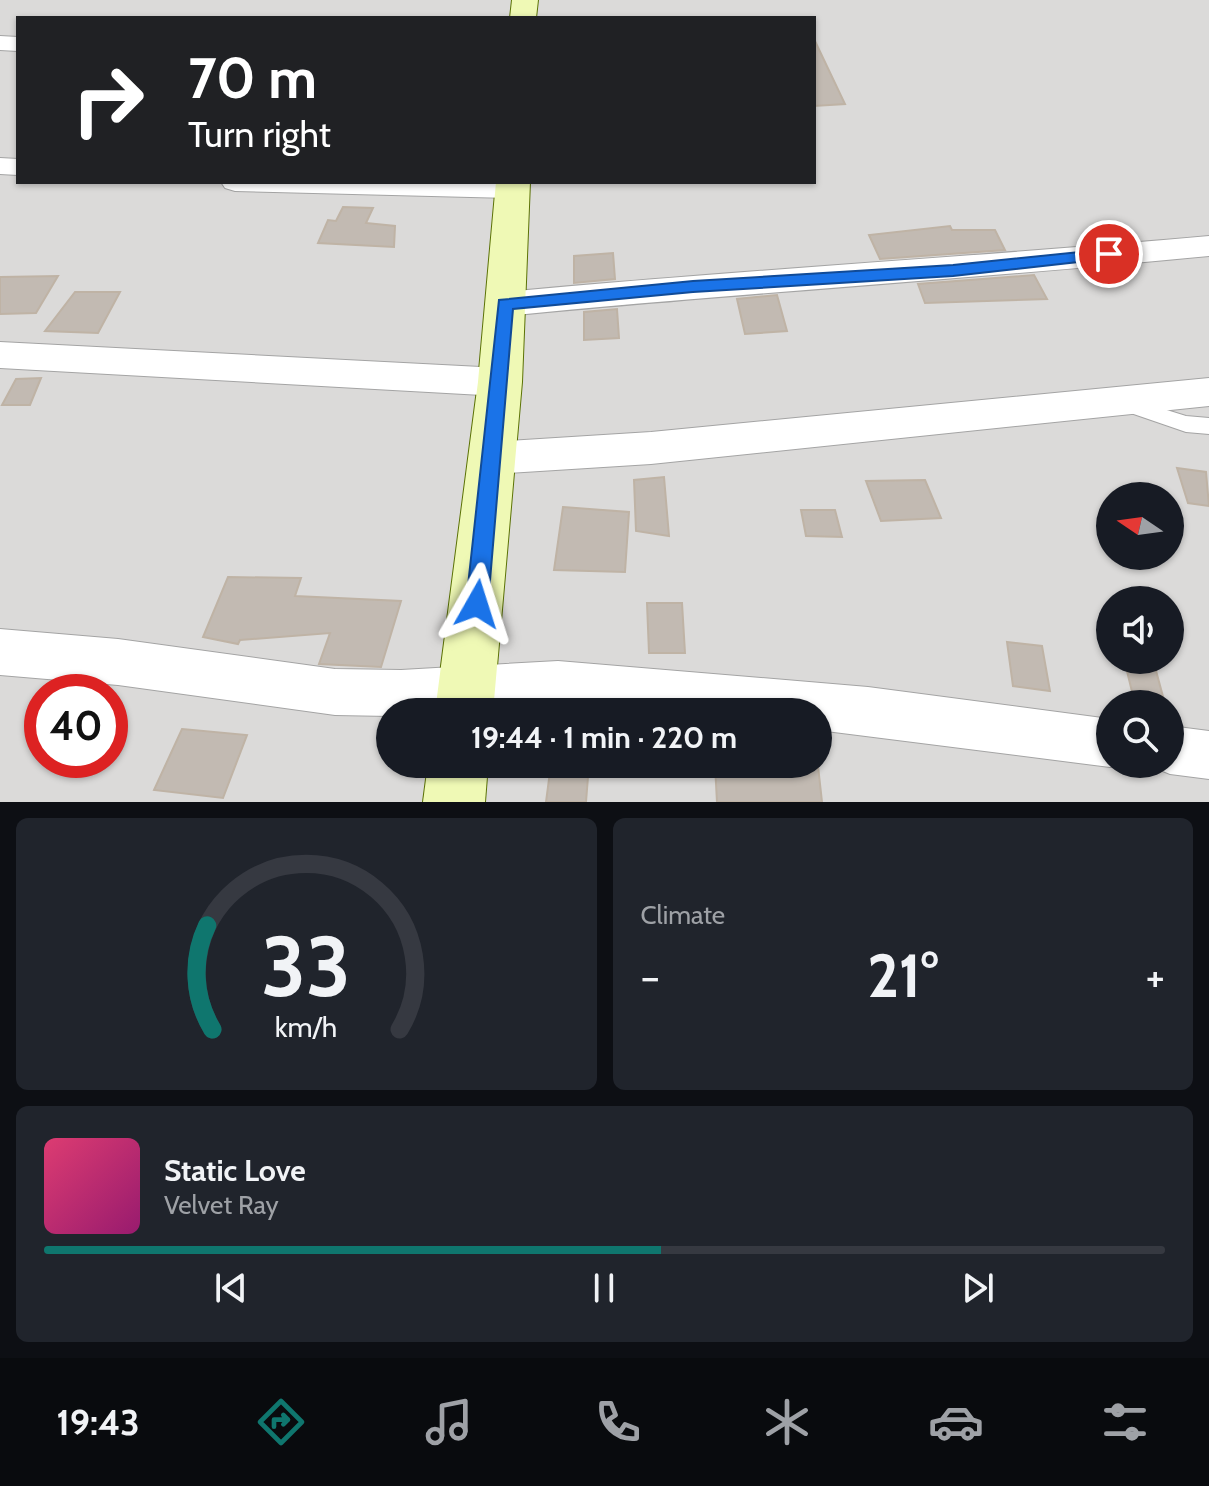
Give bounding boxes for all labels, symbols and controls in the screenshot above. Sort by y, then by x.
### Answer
text: 70 m [188,44,317,112]
icon: right [56,48,160,152]
text: Turn right [188,112,331,156]
pin [1075,220,1143,288]
icon: arrive [1087,232,1131,276]
north arrow [1096,482,1184,570]
map controls [1096,482,1184,778]
position arrow [435,562,519,646]
button: sound [1096,586,1184,674]
speed limit sign: 40 [24,674,128,778]
button: search [1096,690,1184,778]
text: 19:44 · 1 min · 220 m [471,719,737,756]
text: Climate [641,899,725,931]
text: 33 [261,916,351,1017]
text: 21° [867,939,938,1012]
text: − [641,950,660,1003]
text: + [1146,950,1165,1003]
text: km/h [275,1009,338,1044]
text: Static Love [164,1152,306,1189]
text: Velvet Ray [164,1189,279,1221]
icon: previous [209,1266,253,1310]
icon: pause [582,1266,626,1310]
icon: next [956,1266,1000,1310]
icon: directions [253,1394,309,1450]
icon: music [421,1394,477,1450]
icon: phone [590,1394,646,1450]
icon: climate [759,1394,815,1450]
icon: car [928,1394,984,1450]
icon: filters [1097,1394,1153,1450]
text: 19:43 [56,1400,140,1444]

